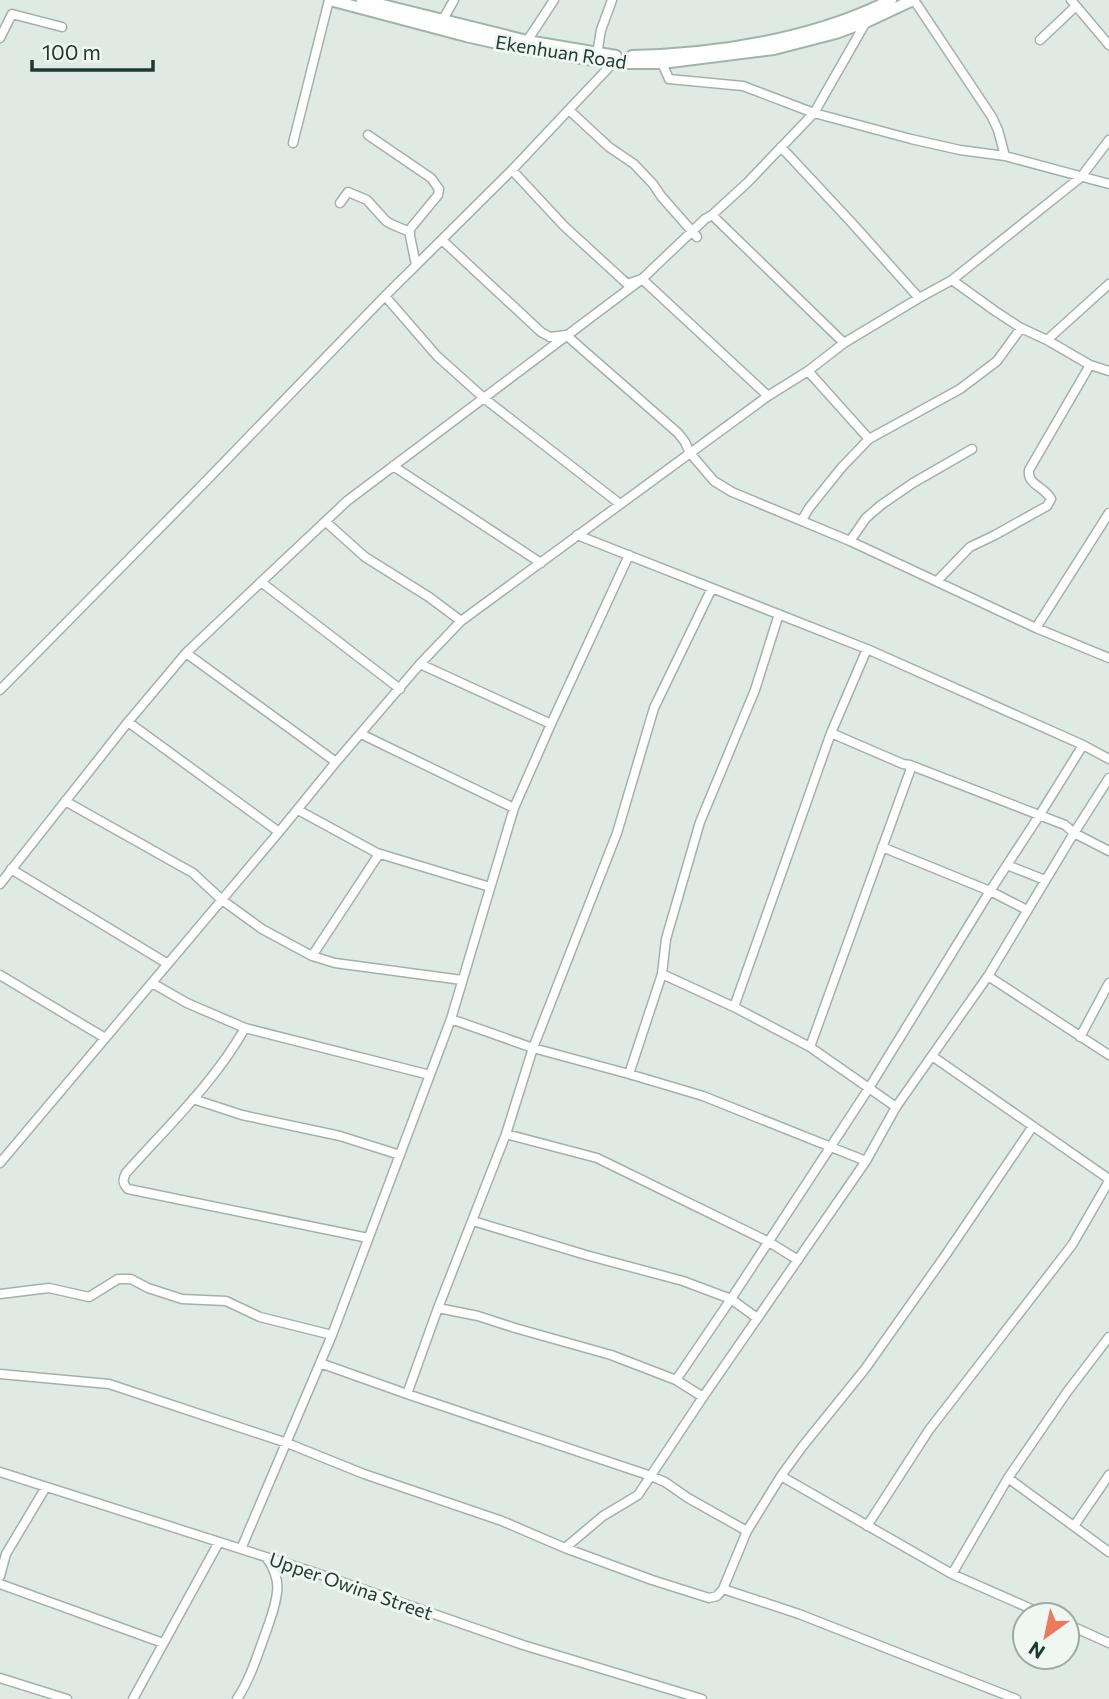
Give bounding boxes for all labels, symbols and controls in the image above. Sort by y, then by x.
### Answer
scale bar [32,28,152,72]
street label: Ekenhuan Road [494,30,628,73]
text: 100 m [42,39,101,64]
street label: Upper Owina Street [266,1547,436,1624]
north arrow [1011,1601,1081,1671]
text: N [1024,1637,1049,1664]

